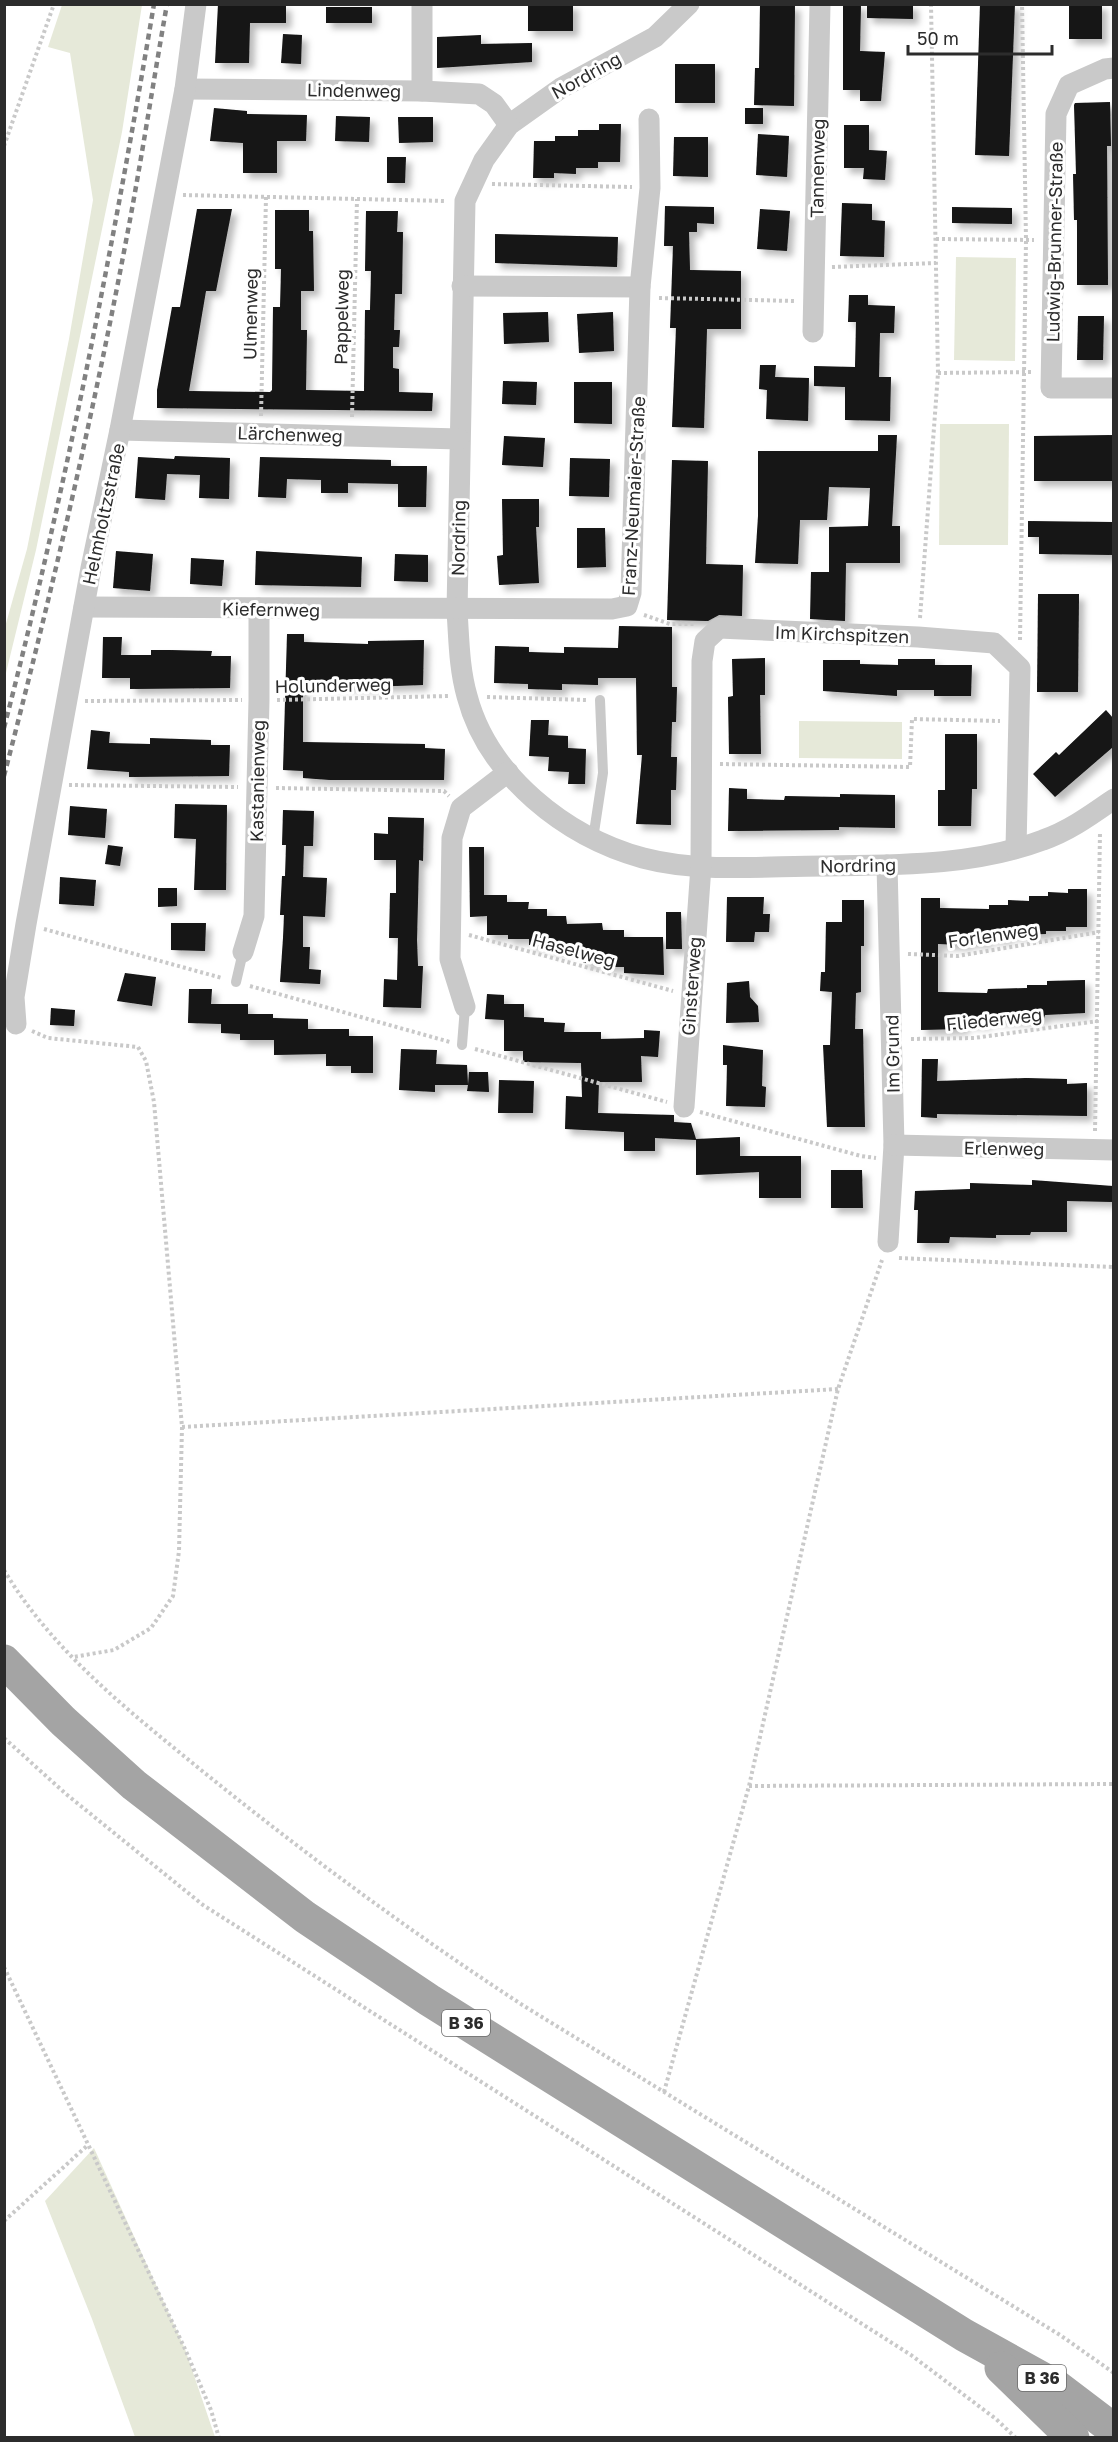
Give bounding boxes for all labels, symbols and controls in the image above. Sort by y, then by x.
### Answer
scale bar [908,18,1052,56]
text: 50 m [917,27,959,49]
street label: Nordring [547,47,625,103]
street label: Lindenweg [307,78,401,102]
street label: Tannenweg [805,118,829,218]
street label: Ludwig-Brunner-Straße [1041,141,1067,343]
street label: Ulmenweg [238,268,262,360]
street label: Pappelweg [329,269,353,365]
street label: Franz-Neumaier-Straße [617,396,649,596]
street label: Lärchenweg [237,421,343,447]
street label: Helmholtzstraße [77,441,129,587]
street label: Nordring [446,500,470,576]
street label: Kiefernweg [222,597,320,621]
street label: Im Kirchspitzen [774,621,910,647]
street label: Holunderweg [274,673,392,697]
street label: Kastanienweg [245,720,269,842]
street label: Nordring [820,853,896,877]
street label: Forlenweg [946,918,1040,952]
street label: Haselweg [530,928,618,972]
street label: Ginsterweg [677,936,705,1036]
street label: Fliederweg [945,1003,1043,1035]
street label: Im Grund [880,1014,904,1094]
street label: Erlenweg [963,1136,1045,1160]
road number: B 36 [442,2010,490,2036]
road number: B 36 [1018,2365,1066,2391]

